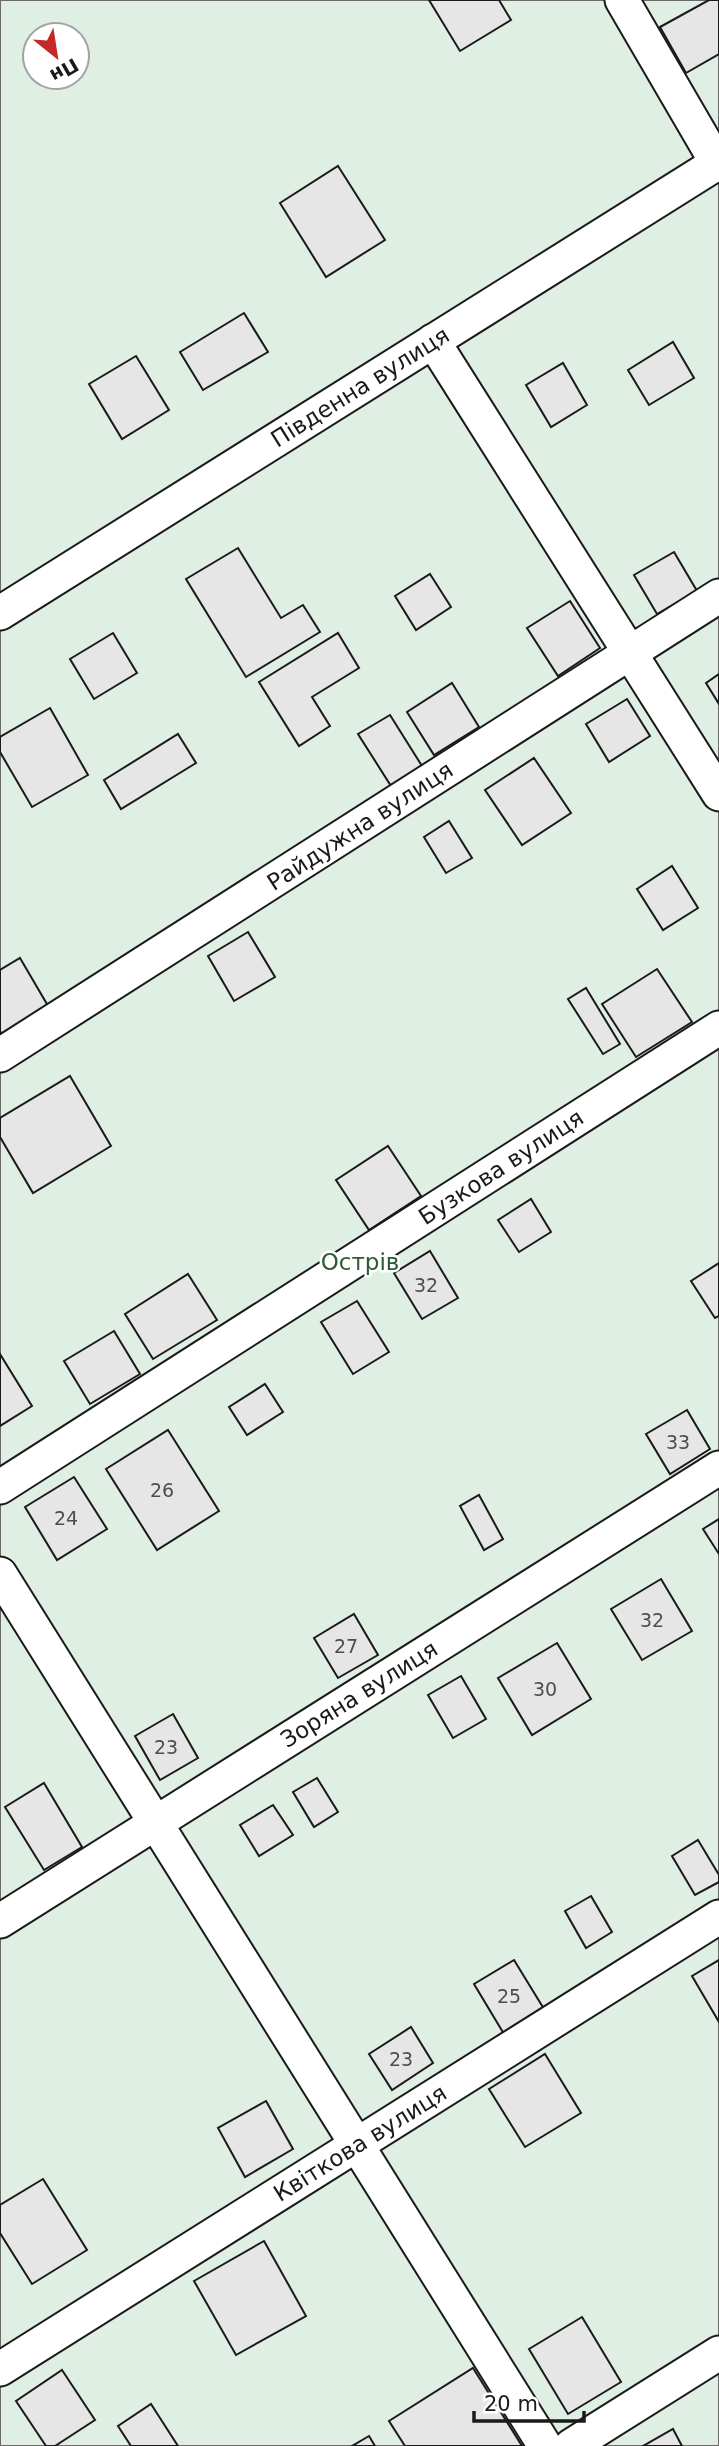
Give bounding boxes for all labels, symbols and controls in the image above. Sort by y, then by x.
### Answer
north arrow [21,21,91,91]
text: Пн [46,54,83,88]
street label: Південна вулиця [266,322,454,452]
street label: Райдужна вулиця [262,756,458,896]
street label: Бузкова вулиця [414,1104,588,1230]
park label: Острів [321,1249,399,1275]
house number: 32 [414,1274,438,1296]
house number: 33 [666,1431,690,1453]
house number: 26 [150,1479,174,1501]
house number: 24 [54,1507,78,1529]
house number: 32 [640,1609,664,1631]
street label: Зоряна вулиця [276,1635,442,1753]
house number: 27 [334,1635,358,1657]
house number: 30 [533,1678,557,1700]
house number: 23 [154,1736,178,1758]
house number: 25 [497,1985,521,2007]
house number: 23 [389,2048,413,2070]
street label: Квіткова вулиця [269,2079,451,2207]
scale bar [474,2380,584,2424]
text: 20 m [484,2392,538,2416]

